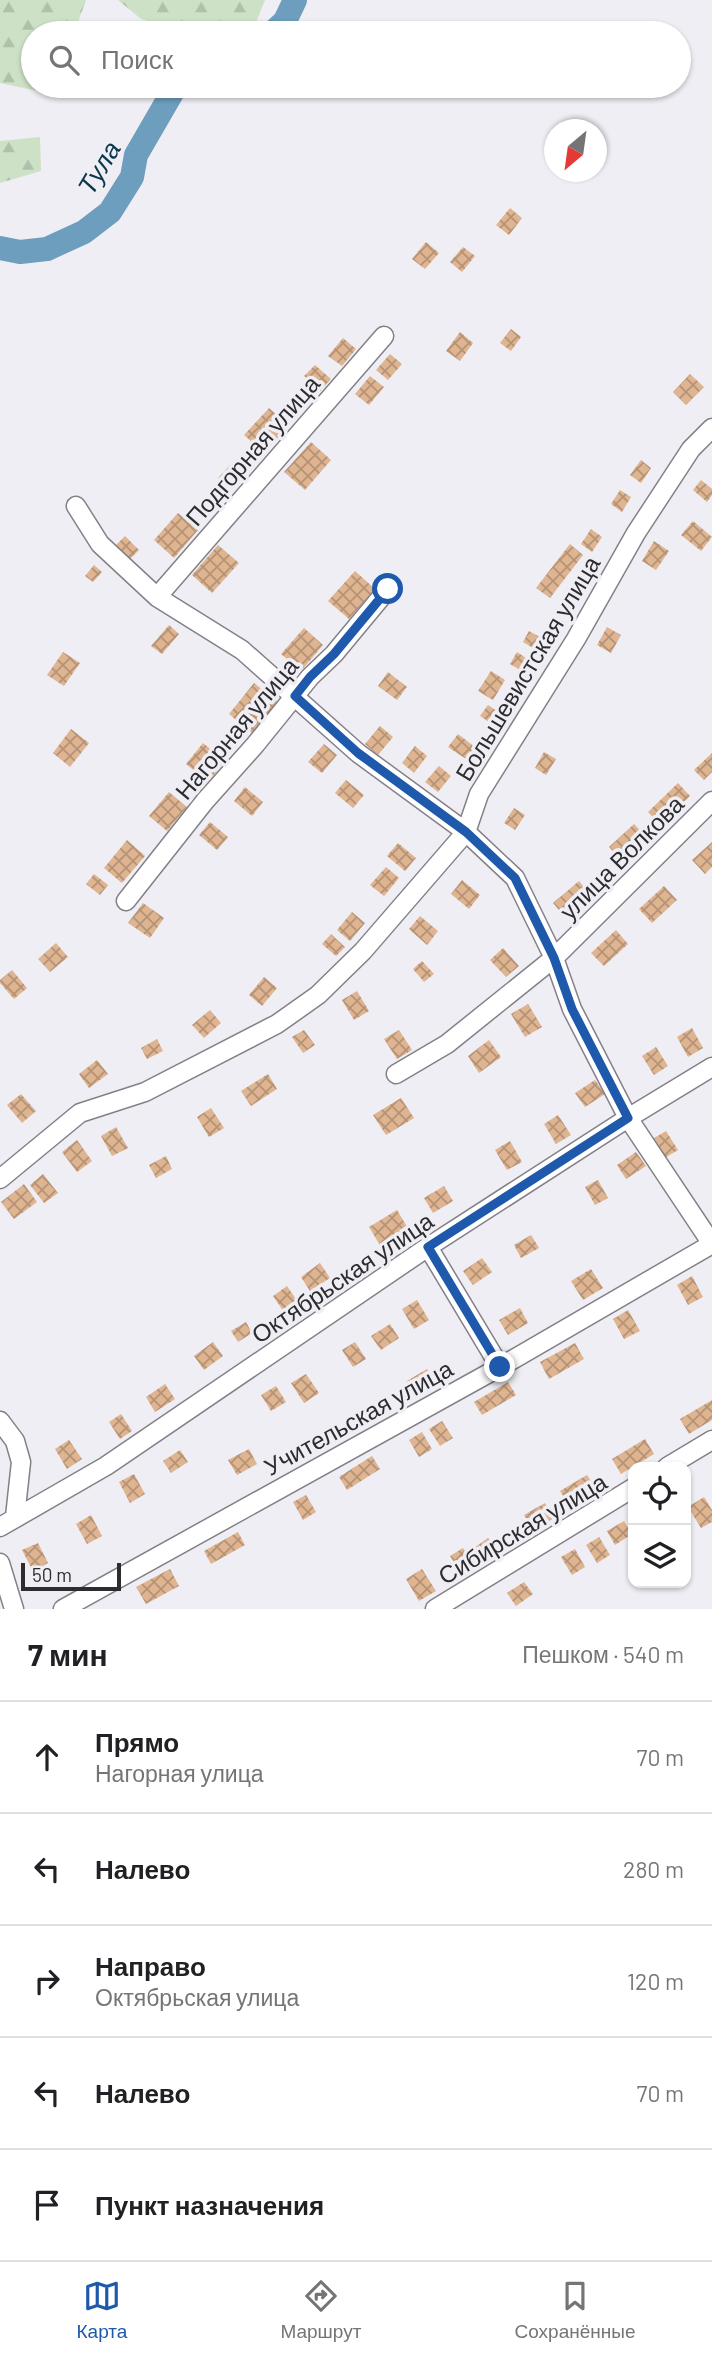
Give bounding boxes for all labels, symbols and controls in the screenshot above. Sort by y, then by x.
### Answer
search box [21,21,691,98]
icon: search [45,41,83,79]
text: Поиск [101,43,173,74]
north arrow [544,119,607,182]
water label: Тула [70,135,126,199]
street label: Подгорная улица [179,369,325,531]
street label: Большевистская улица [448,550,606,785]
route start [372,573,403,604]
street label: Нагорная улица [168,651,304,805]
street label: улица Волкова [553,788,690,925]
street label: Октябрьская улица [246,1205,439,1349]
route end [484,1351,515,1382]
street label: Учительская улица [259,1353,458,1481]
map controls [628,1462,691,1588]
button: locate [628,1462,691,1525]
street label: Сибирская улица [433,1466,612,1590]
button: layers [628,1525,691,1588]
scale bar [21,1560,121,1592]
text: 50 m [32,1563,72,1586]
text: 7 мин [28,1636,108,1672]
text: Пешком · 540 m [522,1640,684,1668]
text: Прямо [95,1726,179,1757]
icon: ahead [28,1738,66,1776]
text: 70 m [637,1743,684,1771]
text: Нагорная улица [95,1759,264,1787]
icon: left [28,1850,66,1888]
text: Налево [95,1853,190,1884]
text: 280 m [623,1855,684,1883]
text: Направо [95,1950,206,1981]
icon: right [28,1962,66,2000]
text: 120 m [627,1967,684,1995]
text: Октябрьская улица [95,1983,299,2011]
icon: left [28,2074,66,2112]
text: Налево [95,2077,190,2108]
text: 70 m [637,2079,684,2107]
icon: arrive [28,2186,66,2224]
text: Пункт назначения [95,2189,324,2220]
tab: Карта [77,2277,127,2343]
tab: Маршрут [280,2277,361,2343]
tab: Сохранённые [514,2277,635,2343]

